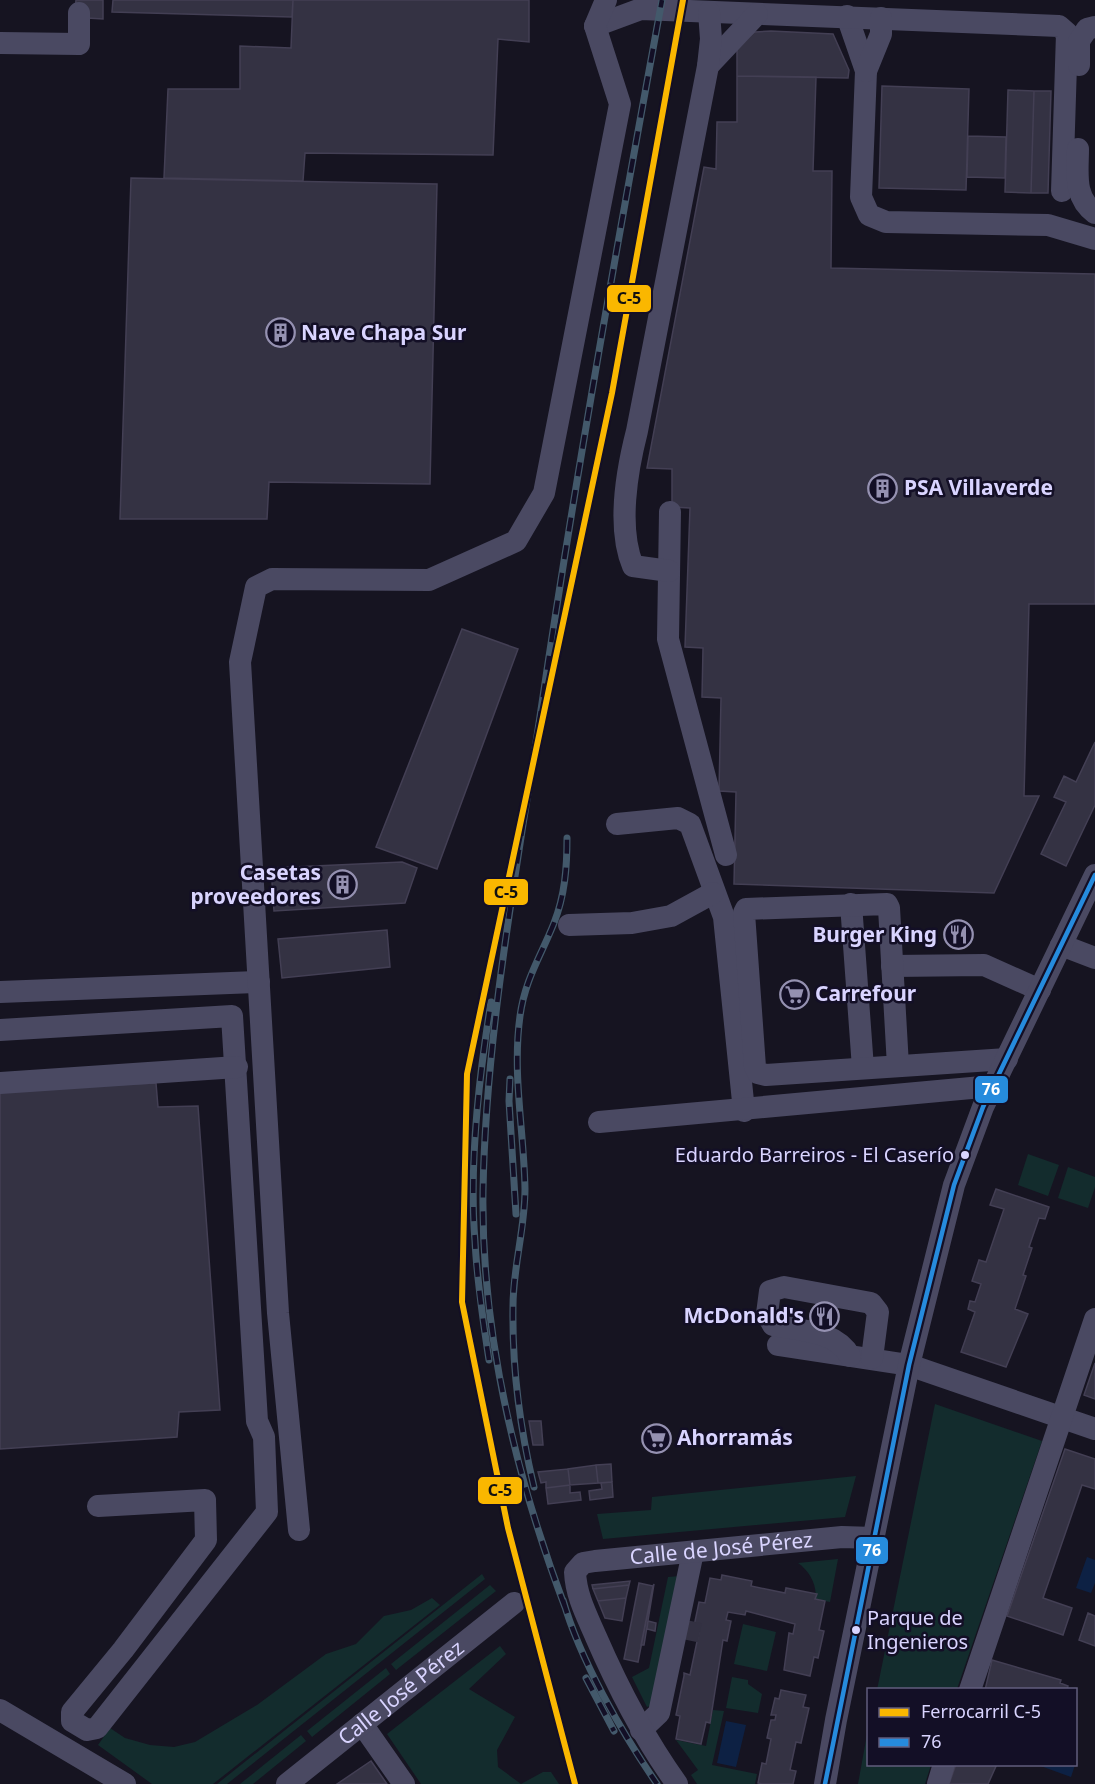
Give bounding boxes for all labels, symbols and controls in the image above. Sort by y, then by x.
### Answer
line badge: C-5 [606,284,652,313]
text: C-5 [617,287,641,309]
building icon: Nave Chapa Sur [264,317,296,349]
place label: Nave Chapa Sur [301,318,467,346]
building icon: PSA Villaverde [867,472,899,504]
place label: PSA Villaverde [904,473,1053,501]
place label: Casetas proveedores [191,858,321,910]
building icon: Casetas proveedores [326,869,358,901]
line badge: C-5 [483,878,529,906]
text: C-5 [494,881,518,903]
restaurant icon: Burger King [942,919,974,951]
place label: Burger King [812,920,937,948]
supermarket icon: Carrefour [778,978,810,1010]
place label: Carrefour [815,979,917,1007]
line badge: 76 [974,1075,1009,1104]
text: 76 [982,1078,1000,1100]
place label: Eduardo Barreiros - El Caserío [675,1141,954,1168]
marker: Eduardo Barreiros - El Caserío [959,1149,971,1161]
restaurant icon: McDonald's [809,1300,841,1332]
place label: McDonald's [684,1301,804,1329]
supermarket icon: Ahorramás [640,1422,672,1454]
place label: Ahorramás [677,1423,793,1451]
line badge: C-5 [477,1476,523,1505]
text: C-5 [488,1479,512,1501]
street label: Calle de José Pérez [628,1525,814,1571]
line badge: 76 [855,1536,889,1565]
text: 76 [863,1539,881,1561]
place label: Parque de Ingenieros [867,1604,968,1655]
marker: Parque de Ingenieros [850,1624,862,1636]
street label: Calle José Pérez [332,1633,469,1751]
legend [867,1688,1077,1766]
text: Ferrocarril C-5 [921,1699,1041,1723]
text: 76 [921,1729,942,1753]

